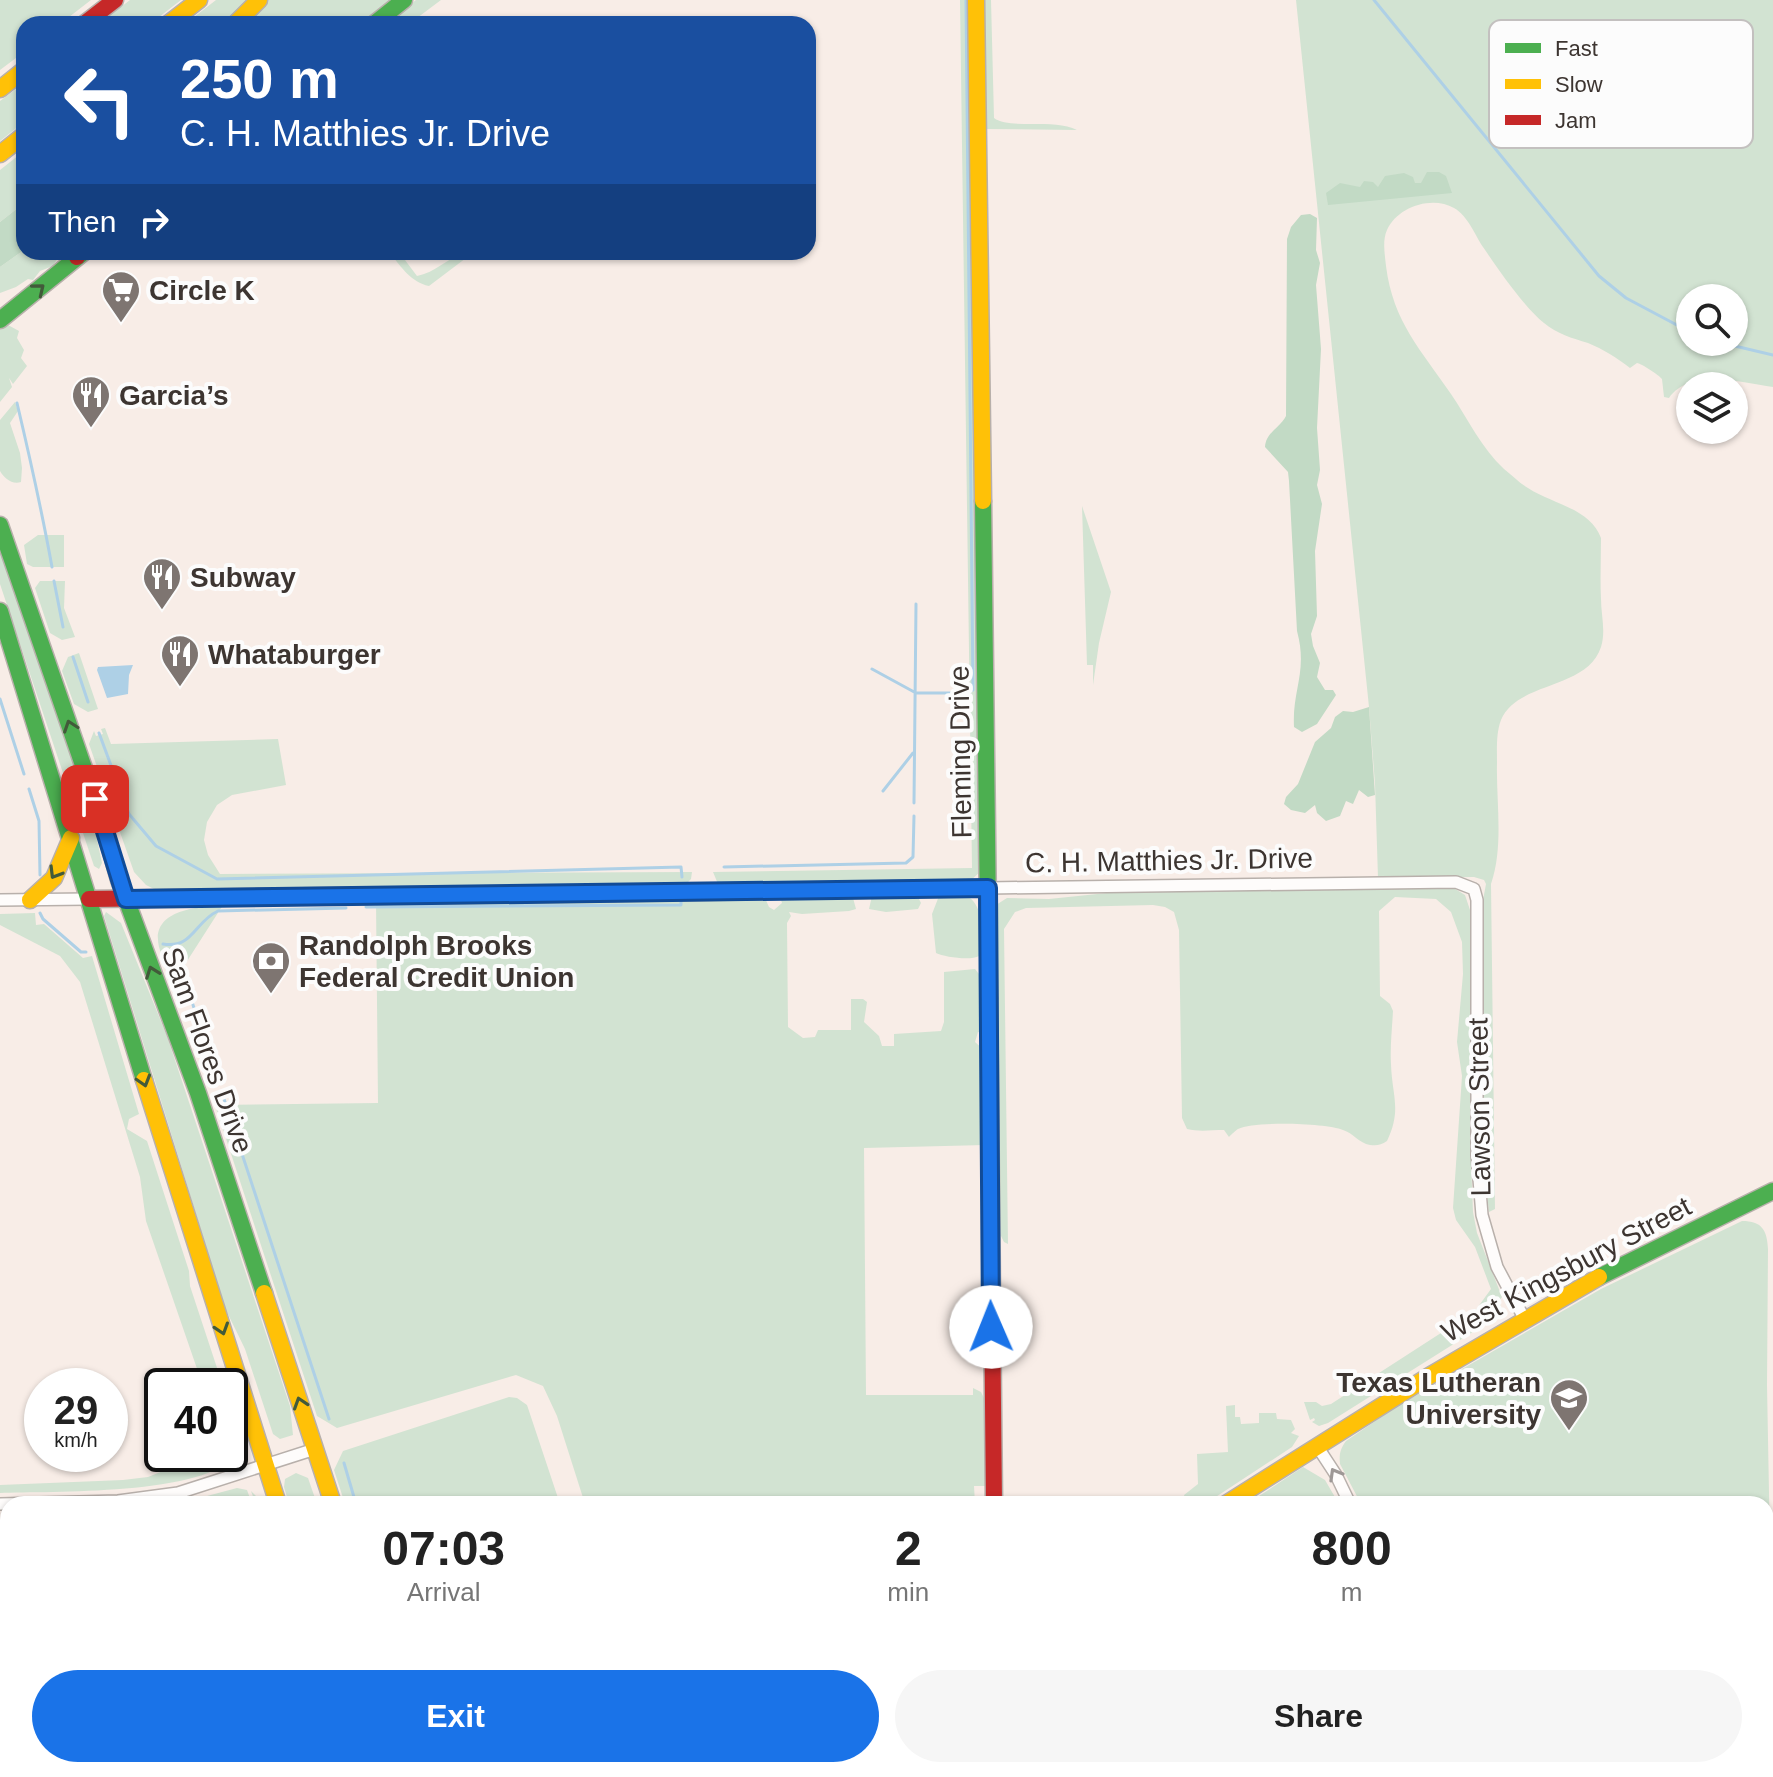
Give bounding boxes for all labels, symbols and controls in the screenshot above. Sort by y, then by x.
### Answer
legend [1489,20,1753,148]
text: Fast [1555,36,1598,61]
text: 250 m [180,47,339,110]
icon: left [48,48,152,152]
text: Slow [1555,72,1603,97]
text: Jam [1555,108,1597,133]
text: C. H. Matthies Jr. Drive [180,113,550,154]
icon: right [132,200,176,244]
text: Then [48,205,116,238]
supermarket icon: Circle K [100,269,142,324]
place label: Circle K [149,275,255,306]
one-way arrow [29,284,44,298]
map controls [1676,284,1748,444]
button: search [1676,284,1748,356]
button: layers [1676,372,1748,444]
restaurant icon: Garcia’s [70,374,112,429]
place label: Garcia’s [119,380,228,411]
restaurant icon: Subway [141,556,183,611]
place label: Subway [190,562,296,593]
restaurant icon: Whataburger [159,633,201,688]
place label: Whataburger [208,639,381,670]
street label: Fleming Drive [943,665,978,839]
one-way arrow [63,719,79,733]
pin [61,765,129,833]
icon: arrive [73,777,117,821]
street label: C. H. Matthies Jr. Drive [1025,842,1313,879]
one-way arrow [50,864,65,879]
place label: Randolph Brooks Federal Credit Union [299,930,574,993]
bank icon: Randolph Brooks Federal Credit Union [250,940,292,995]
street label: Sam Flores Drive [156,943,259,1157]
one-way arrow [145,966,162,980]
street label: Lawson Street [1462,1017,1497,1197]
one-way arrow [135,1074,151,1088]
street label: West Kingsbury Street [1436,1190,1696,1348]
position arrow [949,1285,1033,1369]
one-way arrow [213,1322,229,1336]
place label: Texas Lutheran University [1336,1367,1541,1430]
speed limit sign: 40 [144,1368,248,1472]
school or university icon: Texas Lutheran University [1548,1377,1590,1432]
text: 29 [54,1388,98,1432]
one-way arrow [293,1397,309,1411]
text: km/h [54,1429,98,1451]
one-way arrow [1329,1468,1344,1483]
text: 07:03 [382,1522,505,1575]
text: 2 [895,1522,922,1575]
text: 800 [1312,1522,1392,1575]
text: Arrival [407,1577,481,1607]
text: min [887,1577,929,1607]
text: m [1341,1577,1362,1607]
button: Exit [32,1670,879,1762]
button: Share [895,1670,1742,1762]

